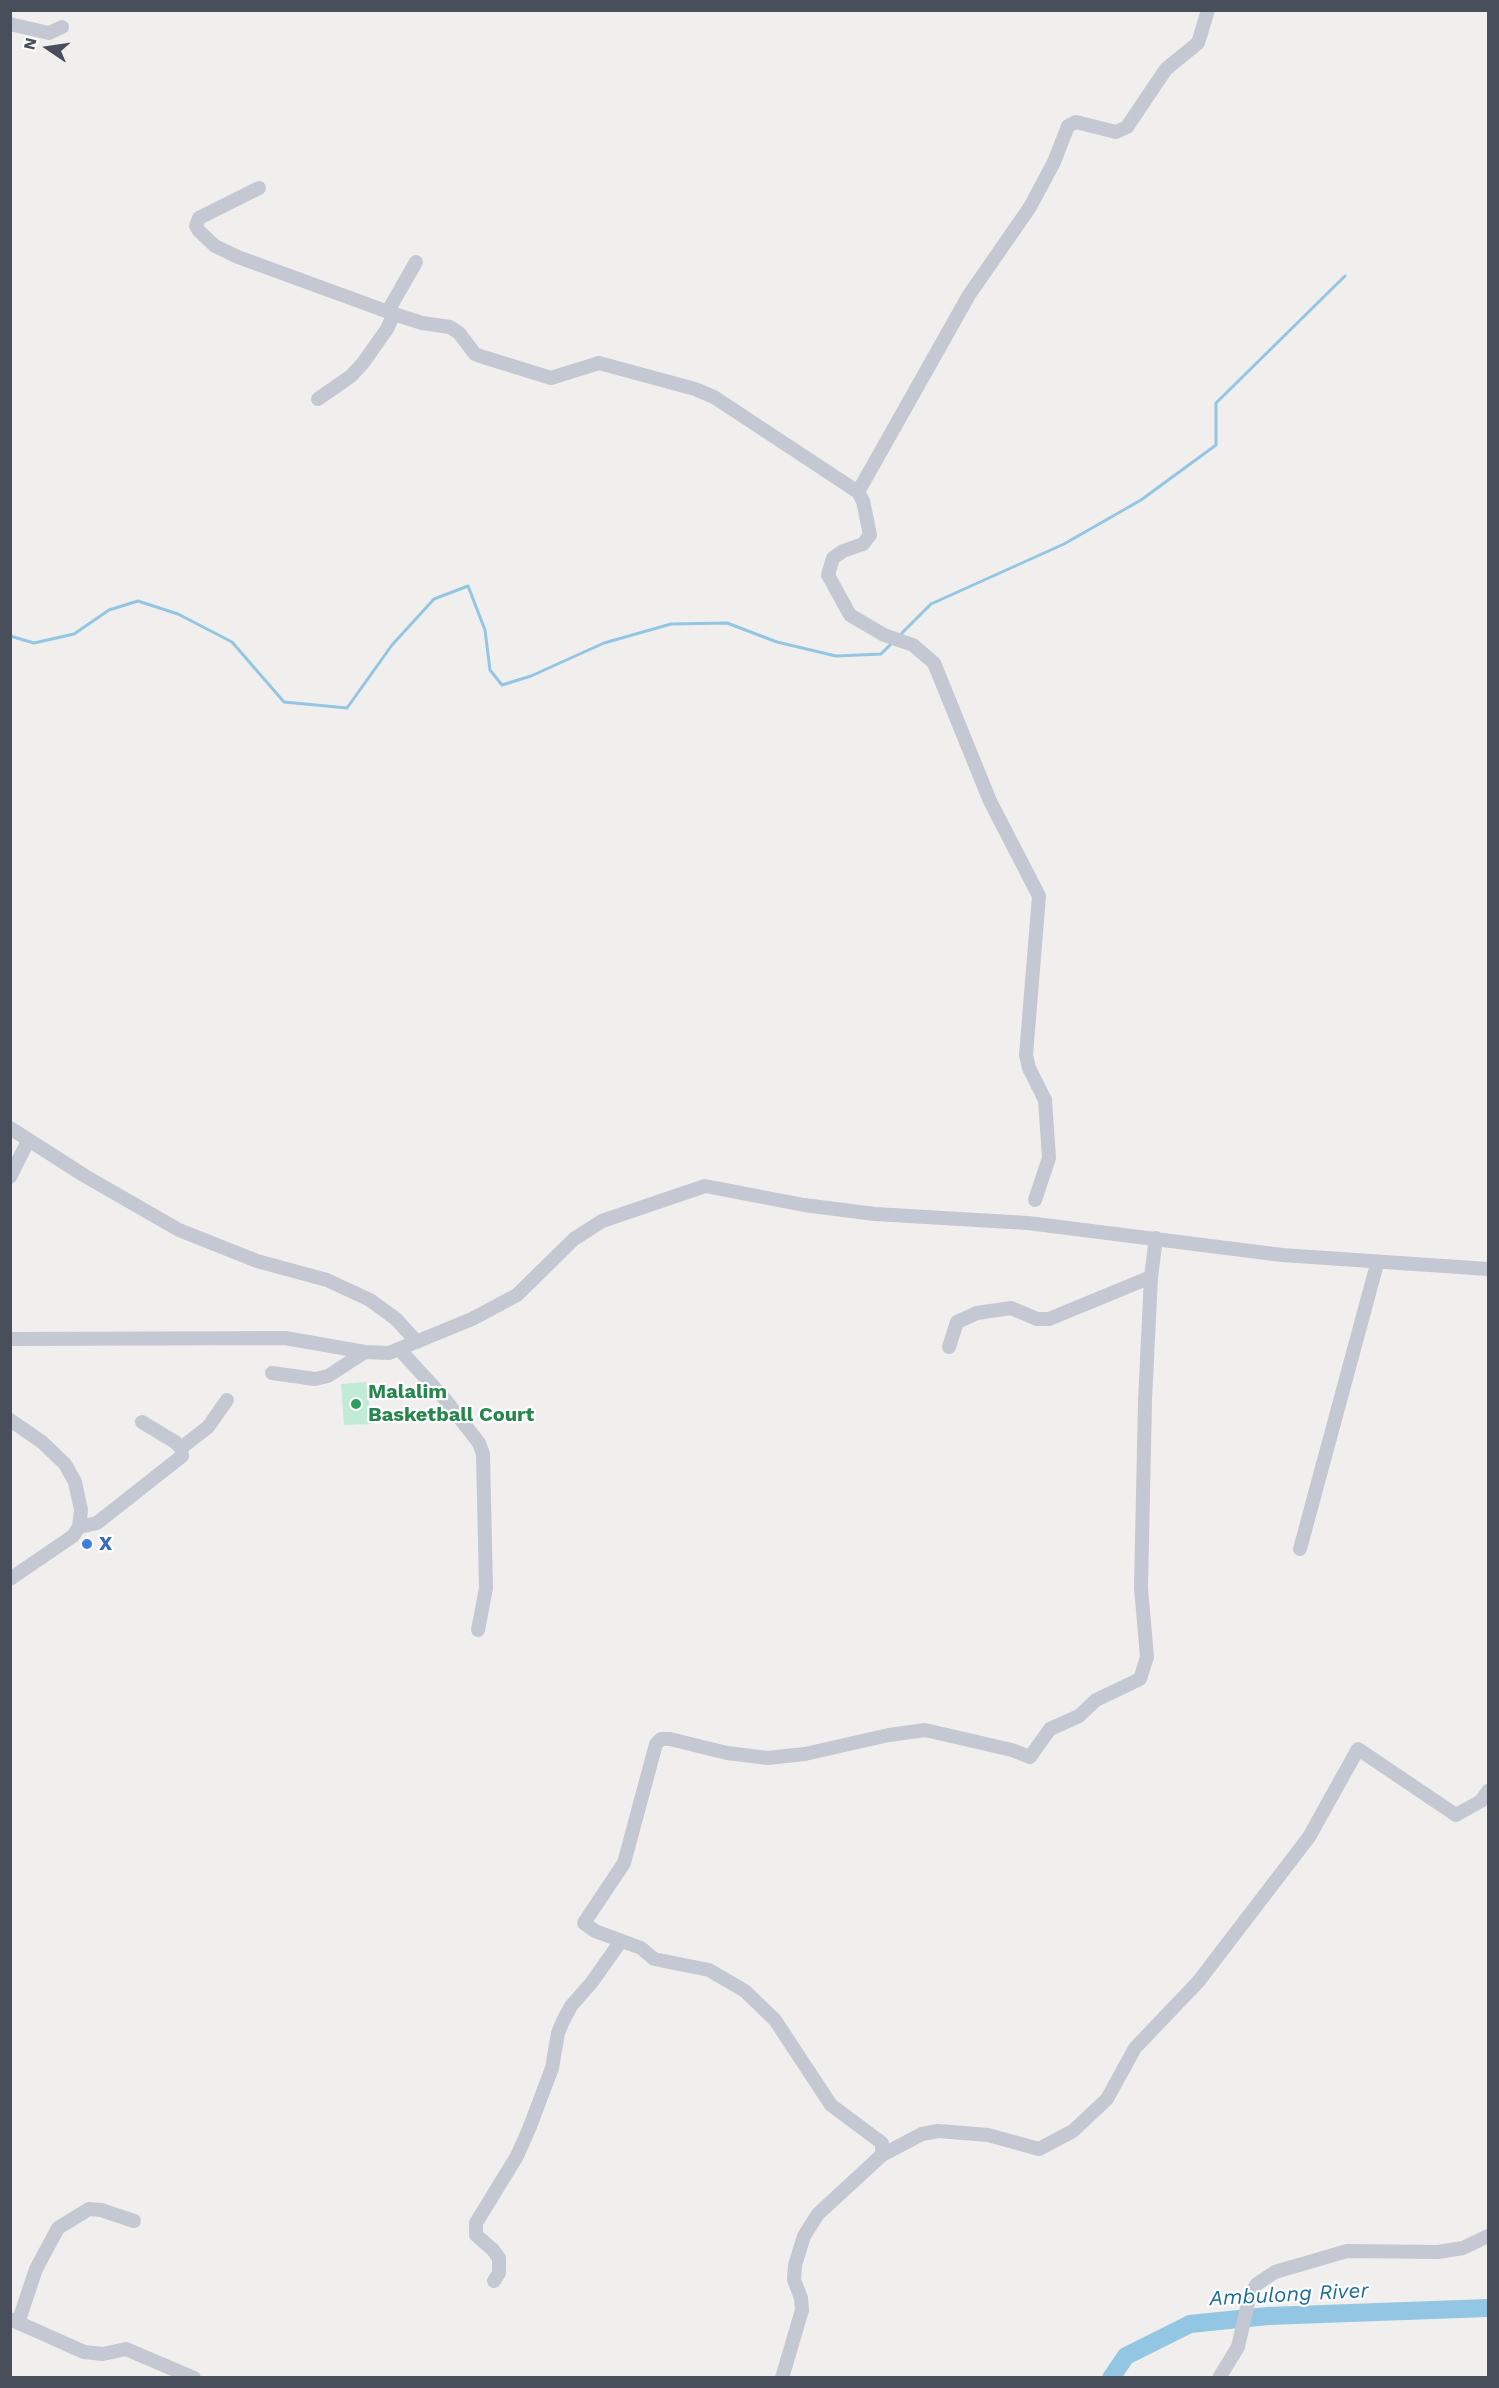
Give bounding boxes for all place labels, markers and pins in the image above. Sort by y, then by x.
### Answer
place label: Malalim Basketball Court [368,1380,534,1427]
marker: Malalim Basketball Court [349,1397,363,1411]
place label: X [99,1532,112,1556]
marker: X [80,1537,94,1551]

